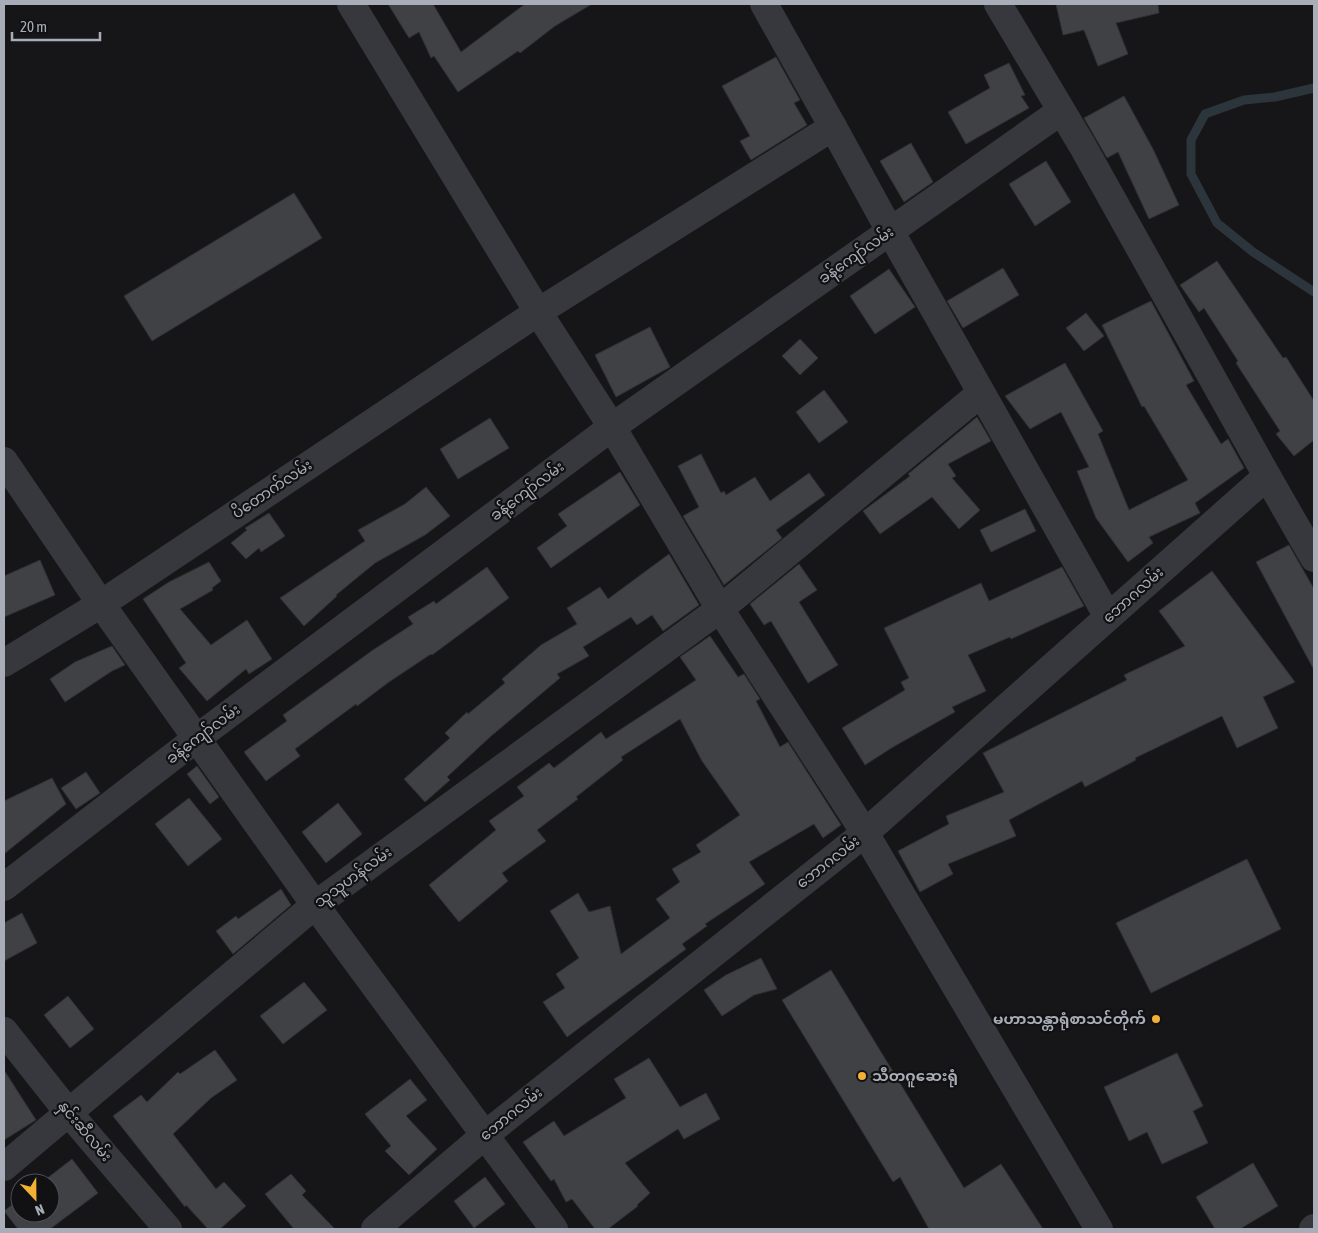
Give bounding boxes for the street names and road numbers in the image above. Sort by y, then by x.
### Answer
street label: ခန့်ကျော်လမ်း [814,222,899,290]
street label: ပိတောက်လမ်း [228,455,315,521]
street label: ခန့်ကျော်လမ်း [486,457,569,527]
street label: ဘောဂလမ်း [1098,562,1166,626]
street label: ခန့်ကျော်လမ်း [162,700,245,770]
street label: ဘောဂလမ်း [792,831,863,891]
street label: သူသူဟန်လမ်း [310,842,397,914]
street label: ဘောဂလမ်း [475,1083,545,1144]
street label: နှင်းဆီလမ်း [52,1096,116,1167]

